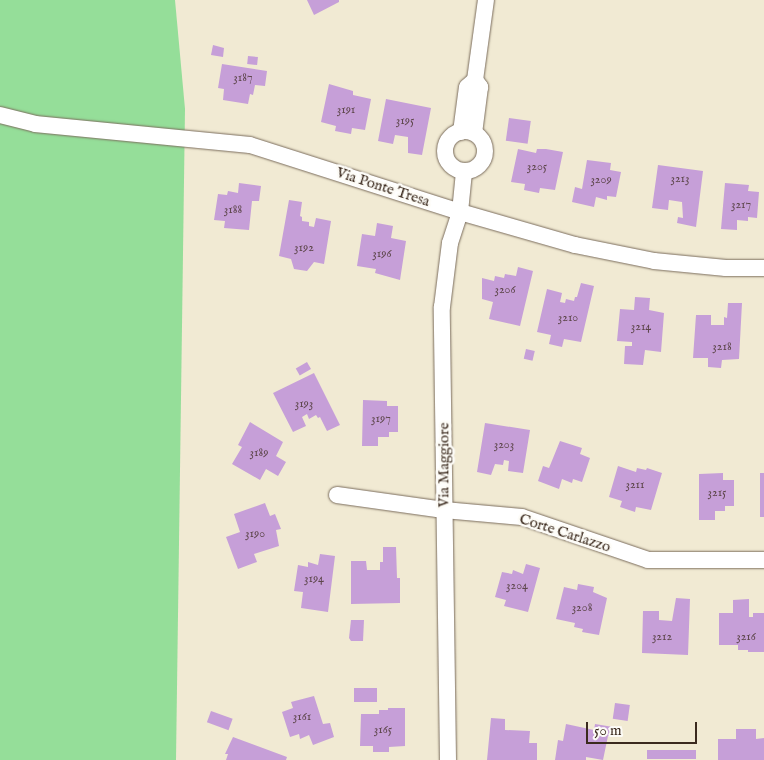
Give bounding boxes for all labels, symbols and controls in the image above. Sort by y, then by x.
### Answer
house number: 3187 [233,71,253,85]
house number: 3191 [337,103,355,117]
house number: 3195 [396,114,414,128]
house number: 3205 [527,160,547,174]
street label: Via Ponte Tresa [334,163,432,211]
house number: 3213 [670,172,690,186]
house number: 3209 [590,173,612,187]
house number: 3217 [731,198,751,212]
house number: 3188 [224,203,242,217]
house number: 3192 [294,241,314,255]
house number: 3196 [372,247,392,261]
house number: 3206 [494,283,516,297]
house number: 3210 [558,311,578,325]
house number: 3214 [631,320,651,334]
house number: 3218 [712,340,732,354]
house number: 3193 [295,397,313,411]
house number: 3197 [371,412,391,426]
street label: Via Maggiore [435,423,453,507]
house number: 3203 [494,438,514,452]
house number: 3189 [250,446,268,460]
house number: 3211 [625,478,645,492]
house number: 3215 [708,486,726,500]
street label: Corte Carlazzo [517,510,613,556]
house number: 3190 [245,527,265,541]
house number: 3194 [304,572,324,586]
house number: 3204 [506,579,528,593]
house number: 3208 [572,601,592,615]
house number: 3212 [652,630,672,644]
house number: 3216 [736,630,756,644]
house number: 3161 [293,710,311,724]
scale bar [589,712,700,744]
text: 50 m [594,721,622,740]
house number: 3165 [374,723,392,737]

